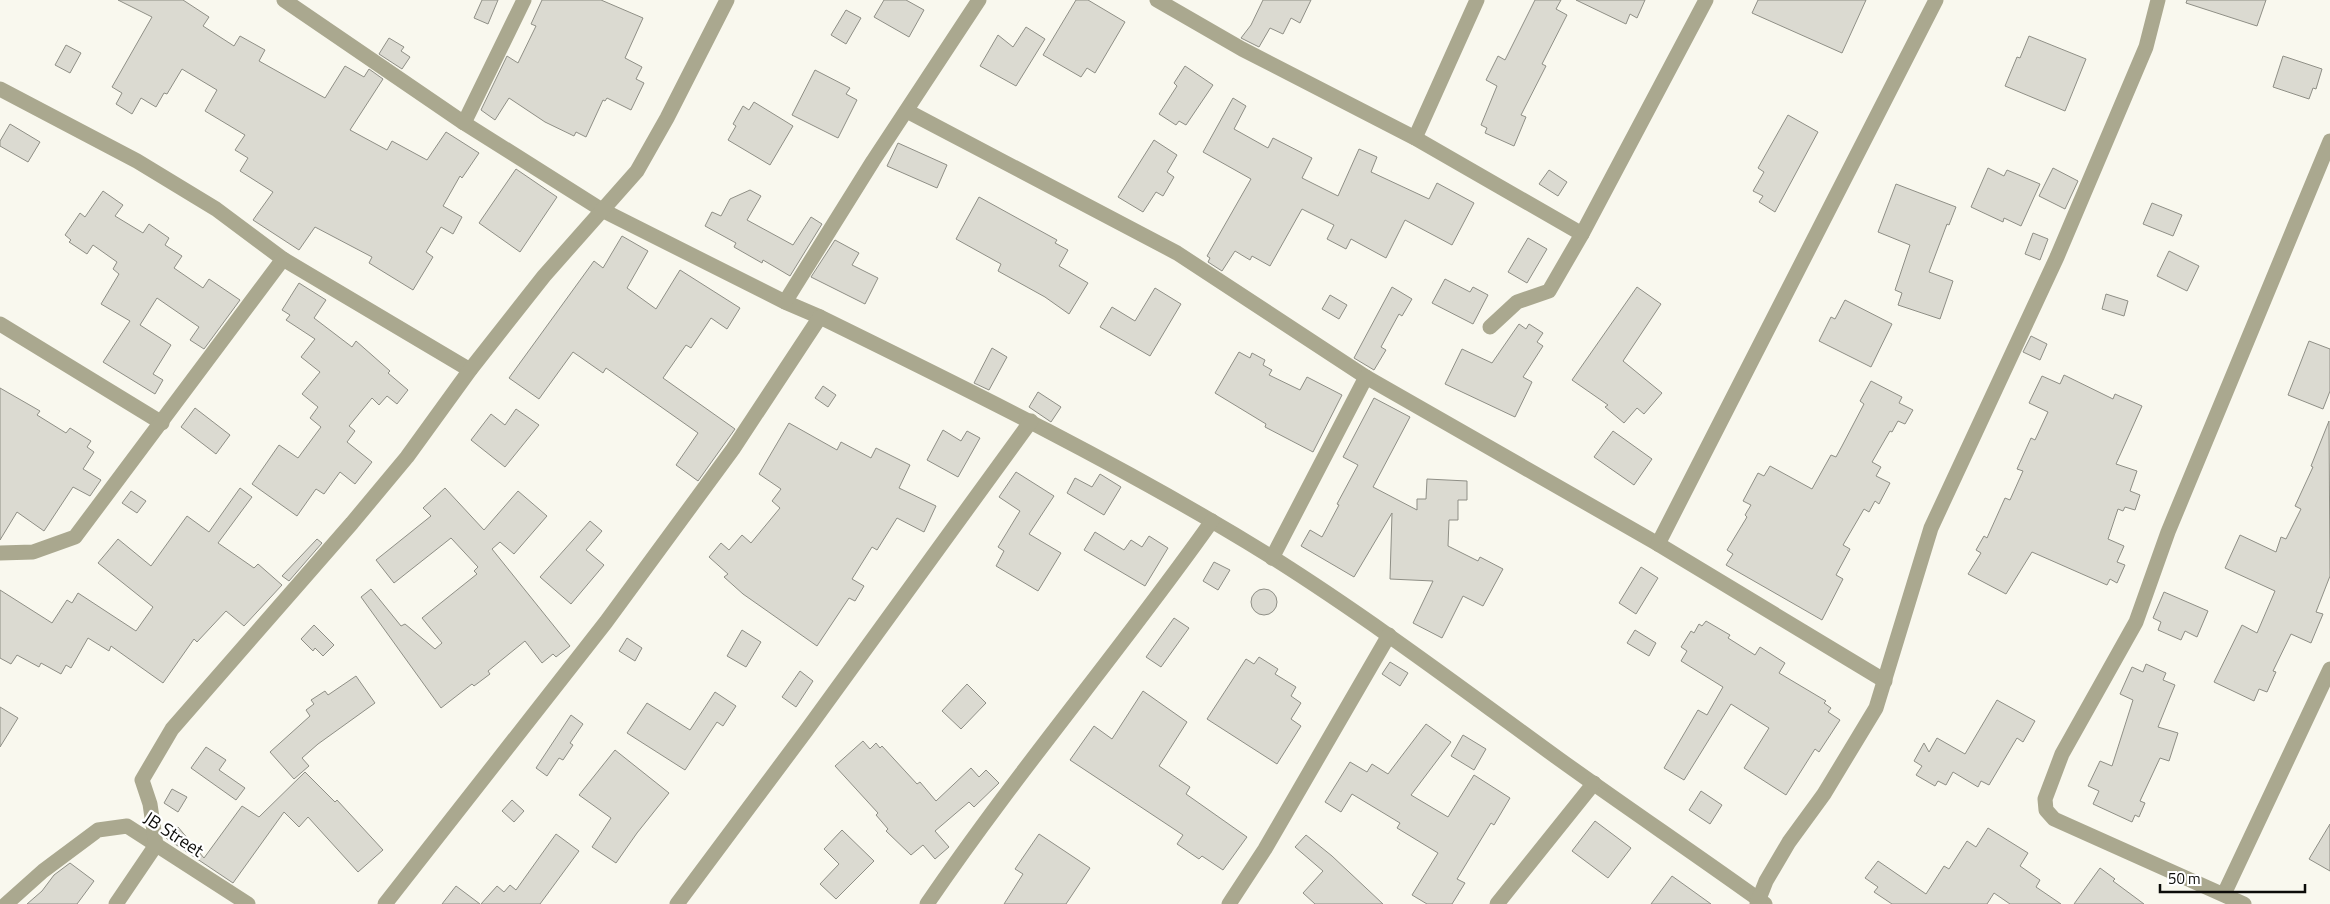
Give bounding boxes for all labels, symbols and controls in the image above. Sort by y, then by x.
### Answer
street label: JB Street [139,805,210,864]
scale bar [2160,862,2305,894]
text: 50 m [2168,867,2201,890]

